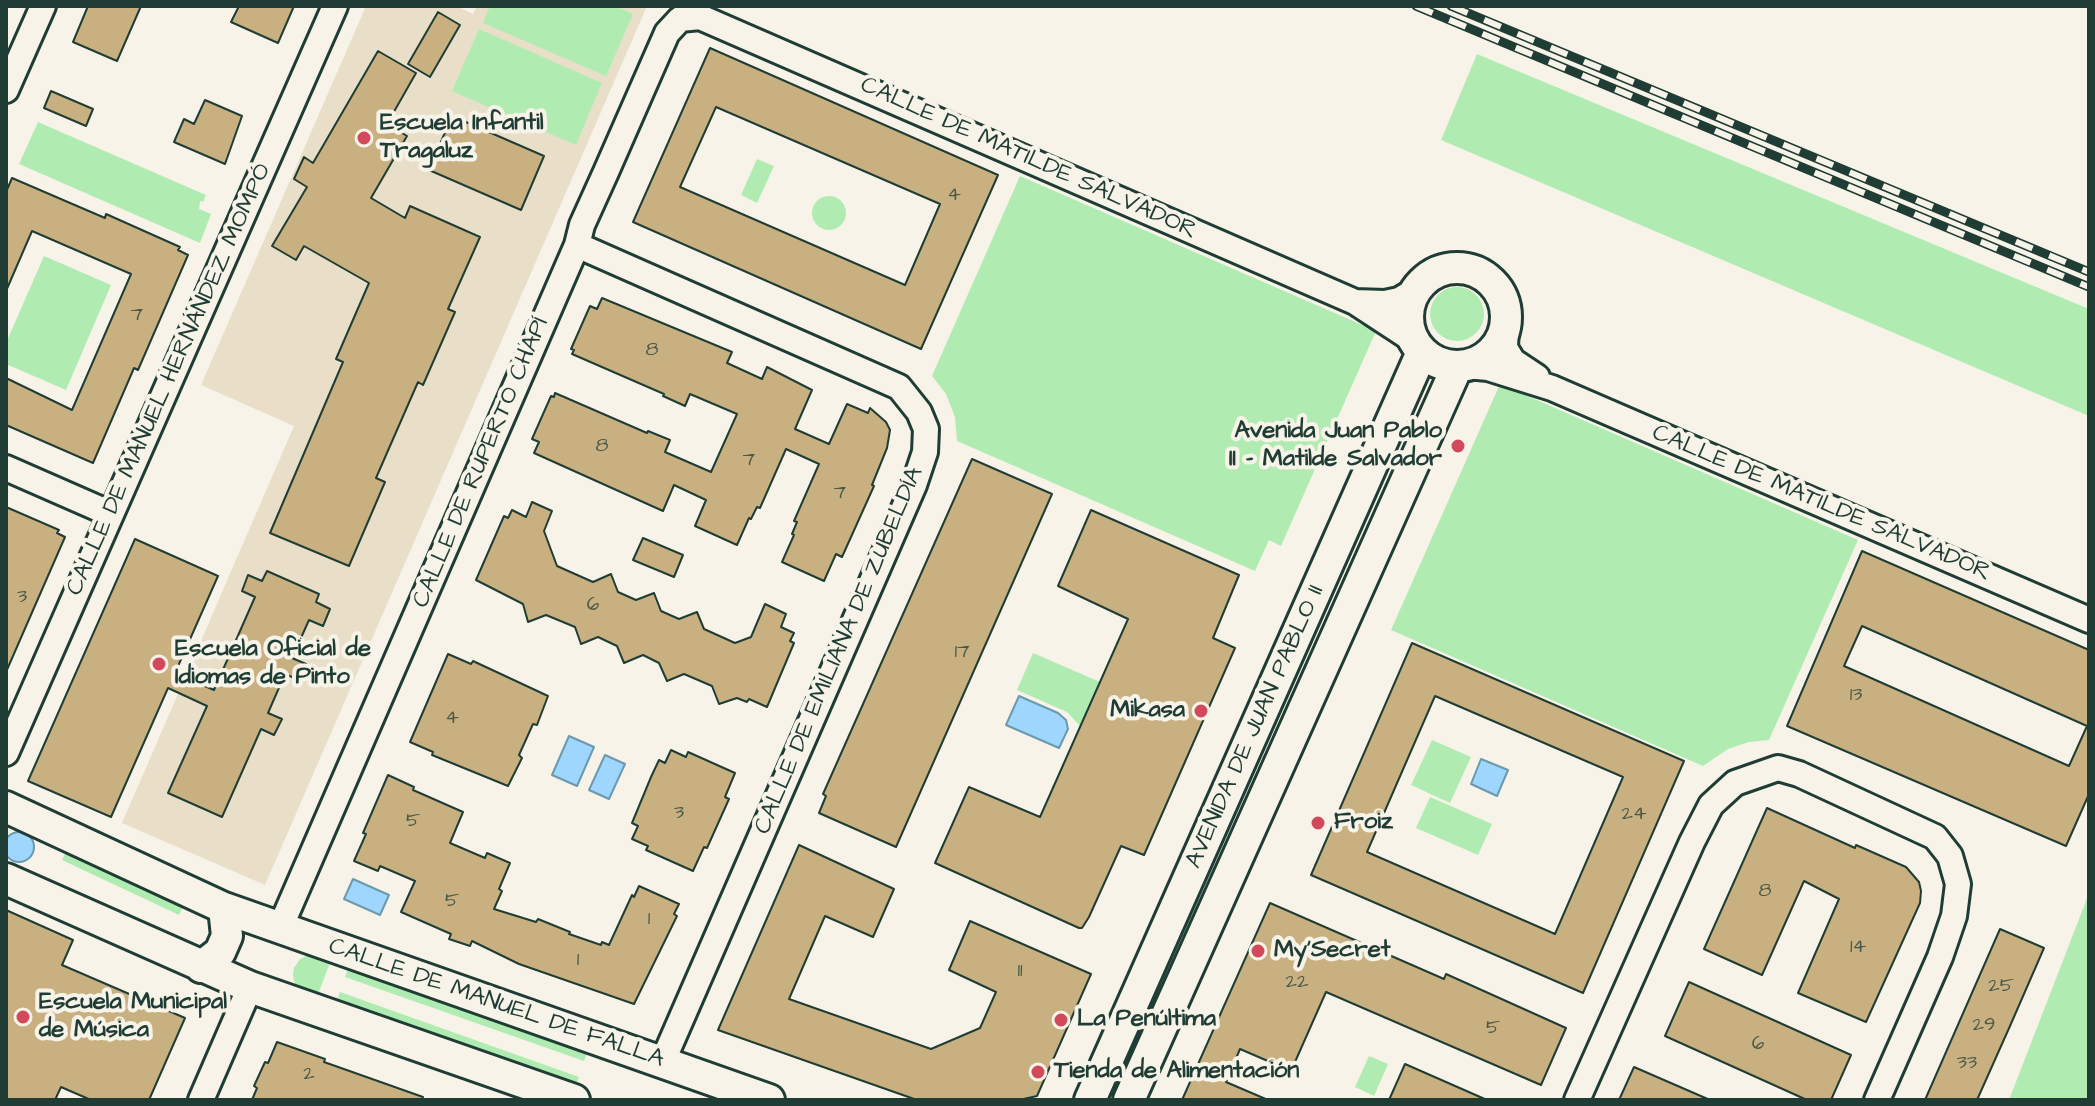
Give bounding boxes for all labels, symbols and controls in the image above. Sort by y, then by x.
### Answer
street label: CALLE DE MATILDE SALVADOR [855,72,1201,246]
place label: Escuela Infantil Tragaluz [380,110,543,166]
marker: Escuela Infantil Tragaluz [355,129,373,147]
street label: CALLE DE MANUEL HERNÁNDEZ MOMPÓ [61,160,279,600]
house number: 4 [947,184,961,208]
house number: 7 [131,304,143,328]
street label: CALLE DE RUPERTO CHAPÍ [408,314,556,612]
house number: 8 [646,339,658,363]
place label: Avenida Juan Pablo II - Matilde Salvador [1229,418,1442,474]
street label: CALLE DE MATILDE SALVADOR [1647,419,1995,589]
house number: 8 [596,435,608,459]
marker: Avenida Juan Pablo II - Matilde Salvador [1449,437,1467,455]
house number: 7 [743,449,755,473]
street label: CALLE DE EMILIANA DE ZUBELDÍA [749,463,931,839]
house number: 7 [834,482,846,506]
street label: AVENIDA DE JUAN PABLO II [1180,581,1332,873]
house number: 3 [17,586,27,610]
house number: 6 [587,594,599,618]
place label: Escuela Oficial de Idiomas de Pinto [175,636,371,692]
house number: 17 [955,641,969,665]
marker: Escuela Oficial de Idiomas de Pinto [150,655,168,673]
house number: 13 [1850,684,1862,708]
place label: Mikasa [1110,697,1185,725]
marker: Mikasa [1192,702,1210,720]
house number: 4 [445,707,459,731]
house number: 3 [674,802,684,826]
house number: 24 [1621,803,1647,827]
place label: Froiz [1334,809,1393,837]
house number: 5 [406,810,420,834]
marker: Froiz [1309,814,1327,832]
house number: 8 [1759,880,1771,904]
house number: 5 [445,890,459,914]
house number: 1 [648,908,650,932]
street label: CALLE DE MANUEL DE FALLA [324,933,668,1075]
house number: 14 [1850,936,1866,960]
place label: My'Secret [1274,937,1390,965]
marker: My'Secret [1249,942,1267,960]
house number: 1 [577,949,579,973]
house number: 11 [1017,960,1023,984]
house number: 22 [1286,971,1308,995]
house number: 25 [1988,975,2014,999]
place label: Escuela Municipal de Música [39,989,227,1045]
place label: La Penúltima [1077,1006,1216,1034]
marker: Escuela Municipal de Música [14,1008,32,1026]
marker: La Penúltima [1052,1011,1070,1029]
house number: 29 [1973,1014,1995,1038]
house number: 5 [1486,1017,1500,1041]
house number: 6 [1752,1033,1764,1057]
house number: 33 [1957,1052,1977,1076]
place label: Tienda de Alimentación [1054,1058,1299,1086]
house number: 2 [303,1063,315,1087]
marker: Tienda de Alimentación [1029,1063,1047,1081]

